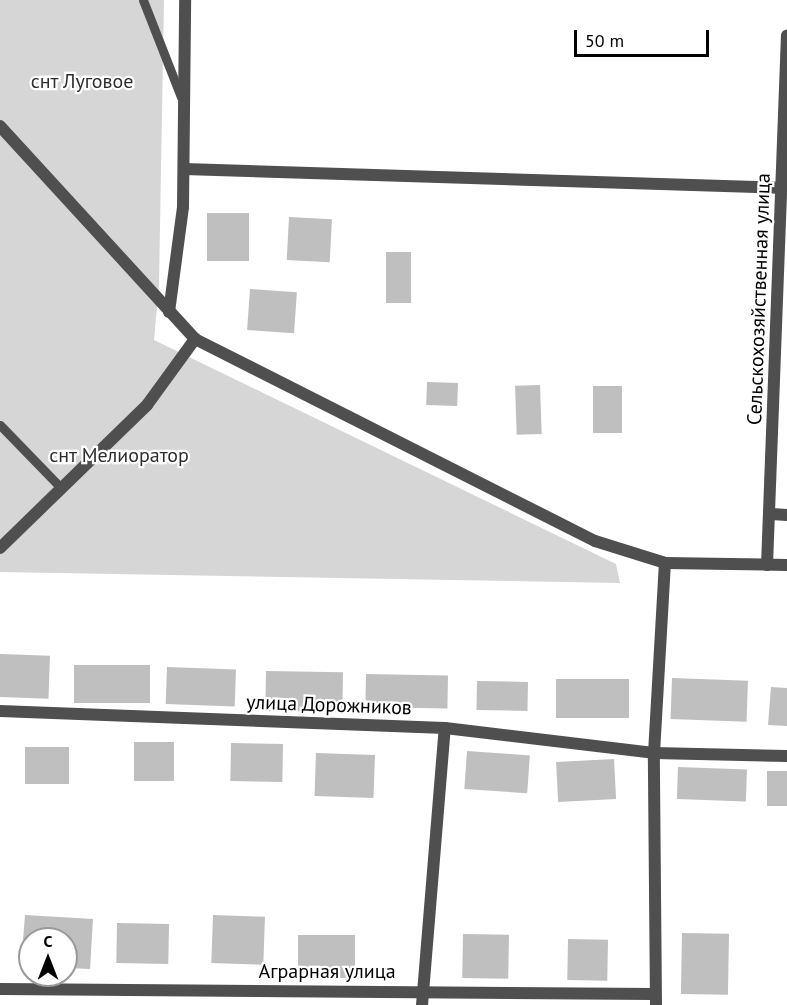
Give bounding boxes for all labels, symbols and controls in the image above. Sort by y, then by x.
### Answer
scale bar [577,18,712,56]
text: 50 m [585,29,624,52]
park label: снт Луговое [30,69,134,93]
street label: Сельскохозяйственная улица [743,173,775,425]
park label: снт Мелиоратор [49,443,189,467]
street label: улица Дорожников [246,690,412,720]
north arrow [18,927,78,987]
text: С [44,931,52,951]
street label: Аграрная улица [258,959,396,983]

